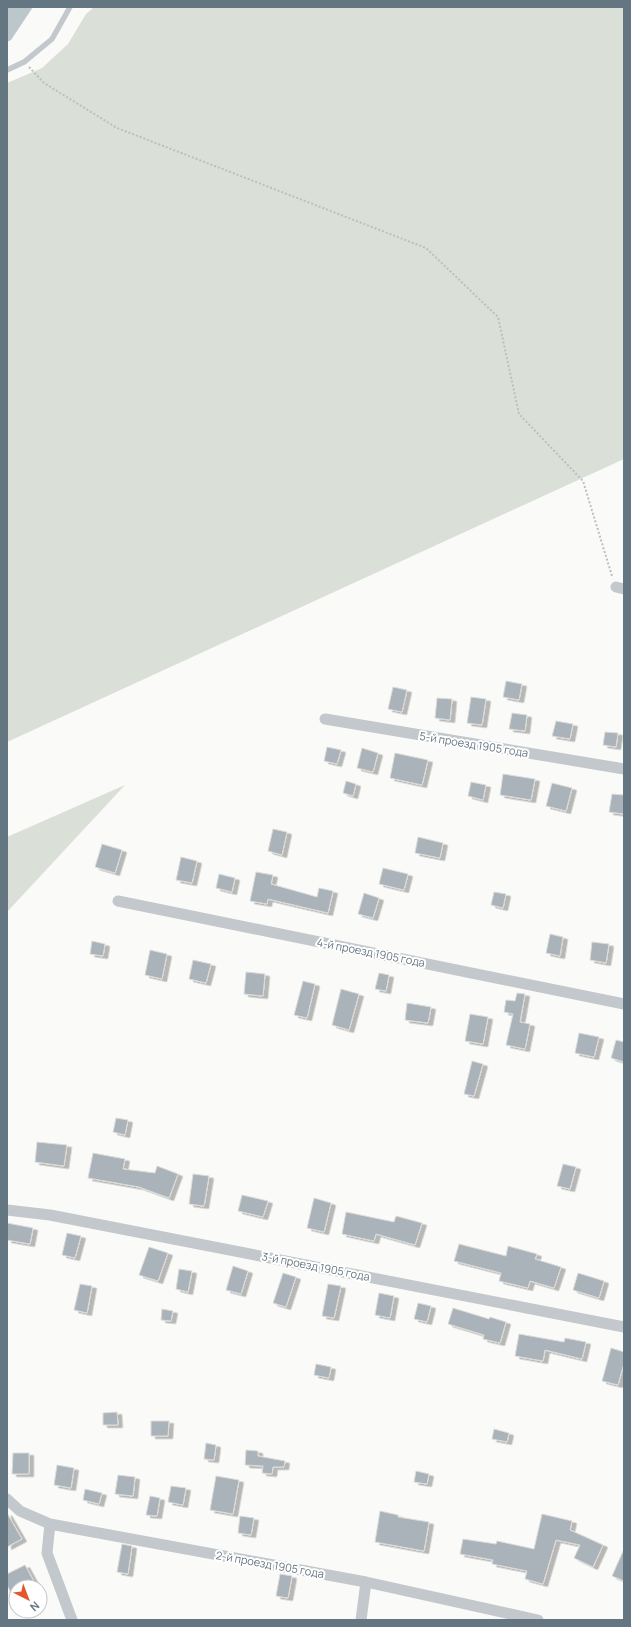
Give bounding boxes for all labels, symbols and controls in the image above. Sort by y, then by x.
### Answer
street label: 5-й проезд 1905 года [419,728,529,760]
street label: 4-й проезд 1905 года [316,934,426,970]
street label: 3-й проезд 1905 года [261,1248,371,1284]
street label: 2-й проезд 1905 года [215,1547,325,1581]
north arrow [8,1579,48,1619]
text: N [27,1599,43,1615]

